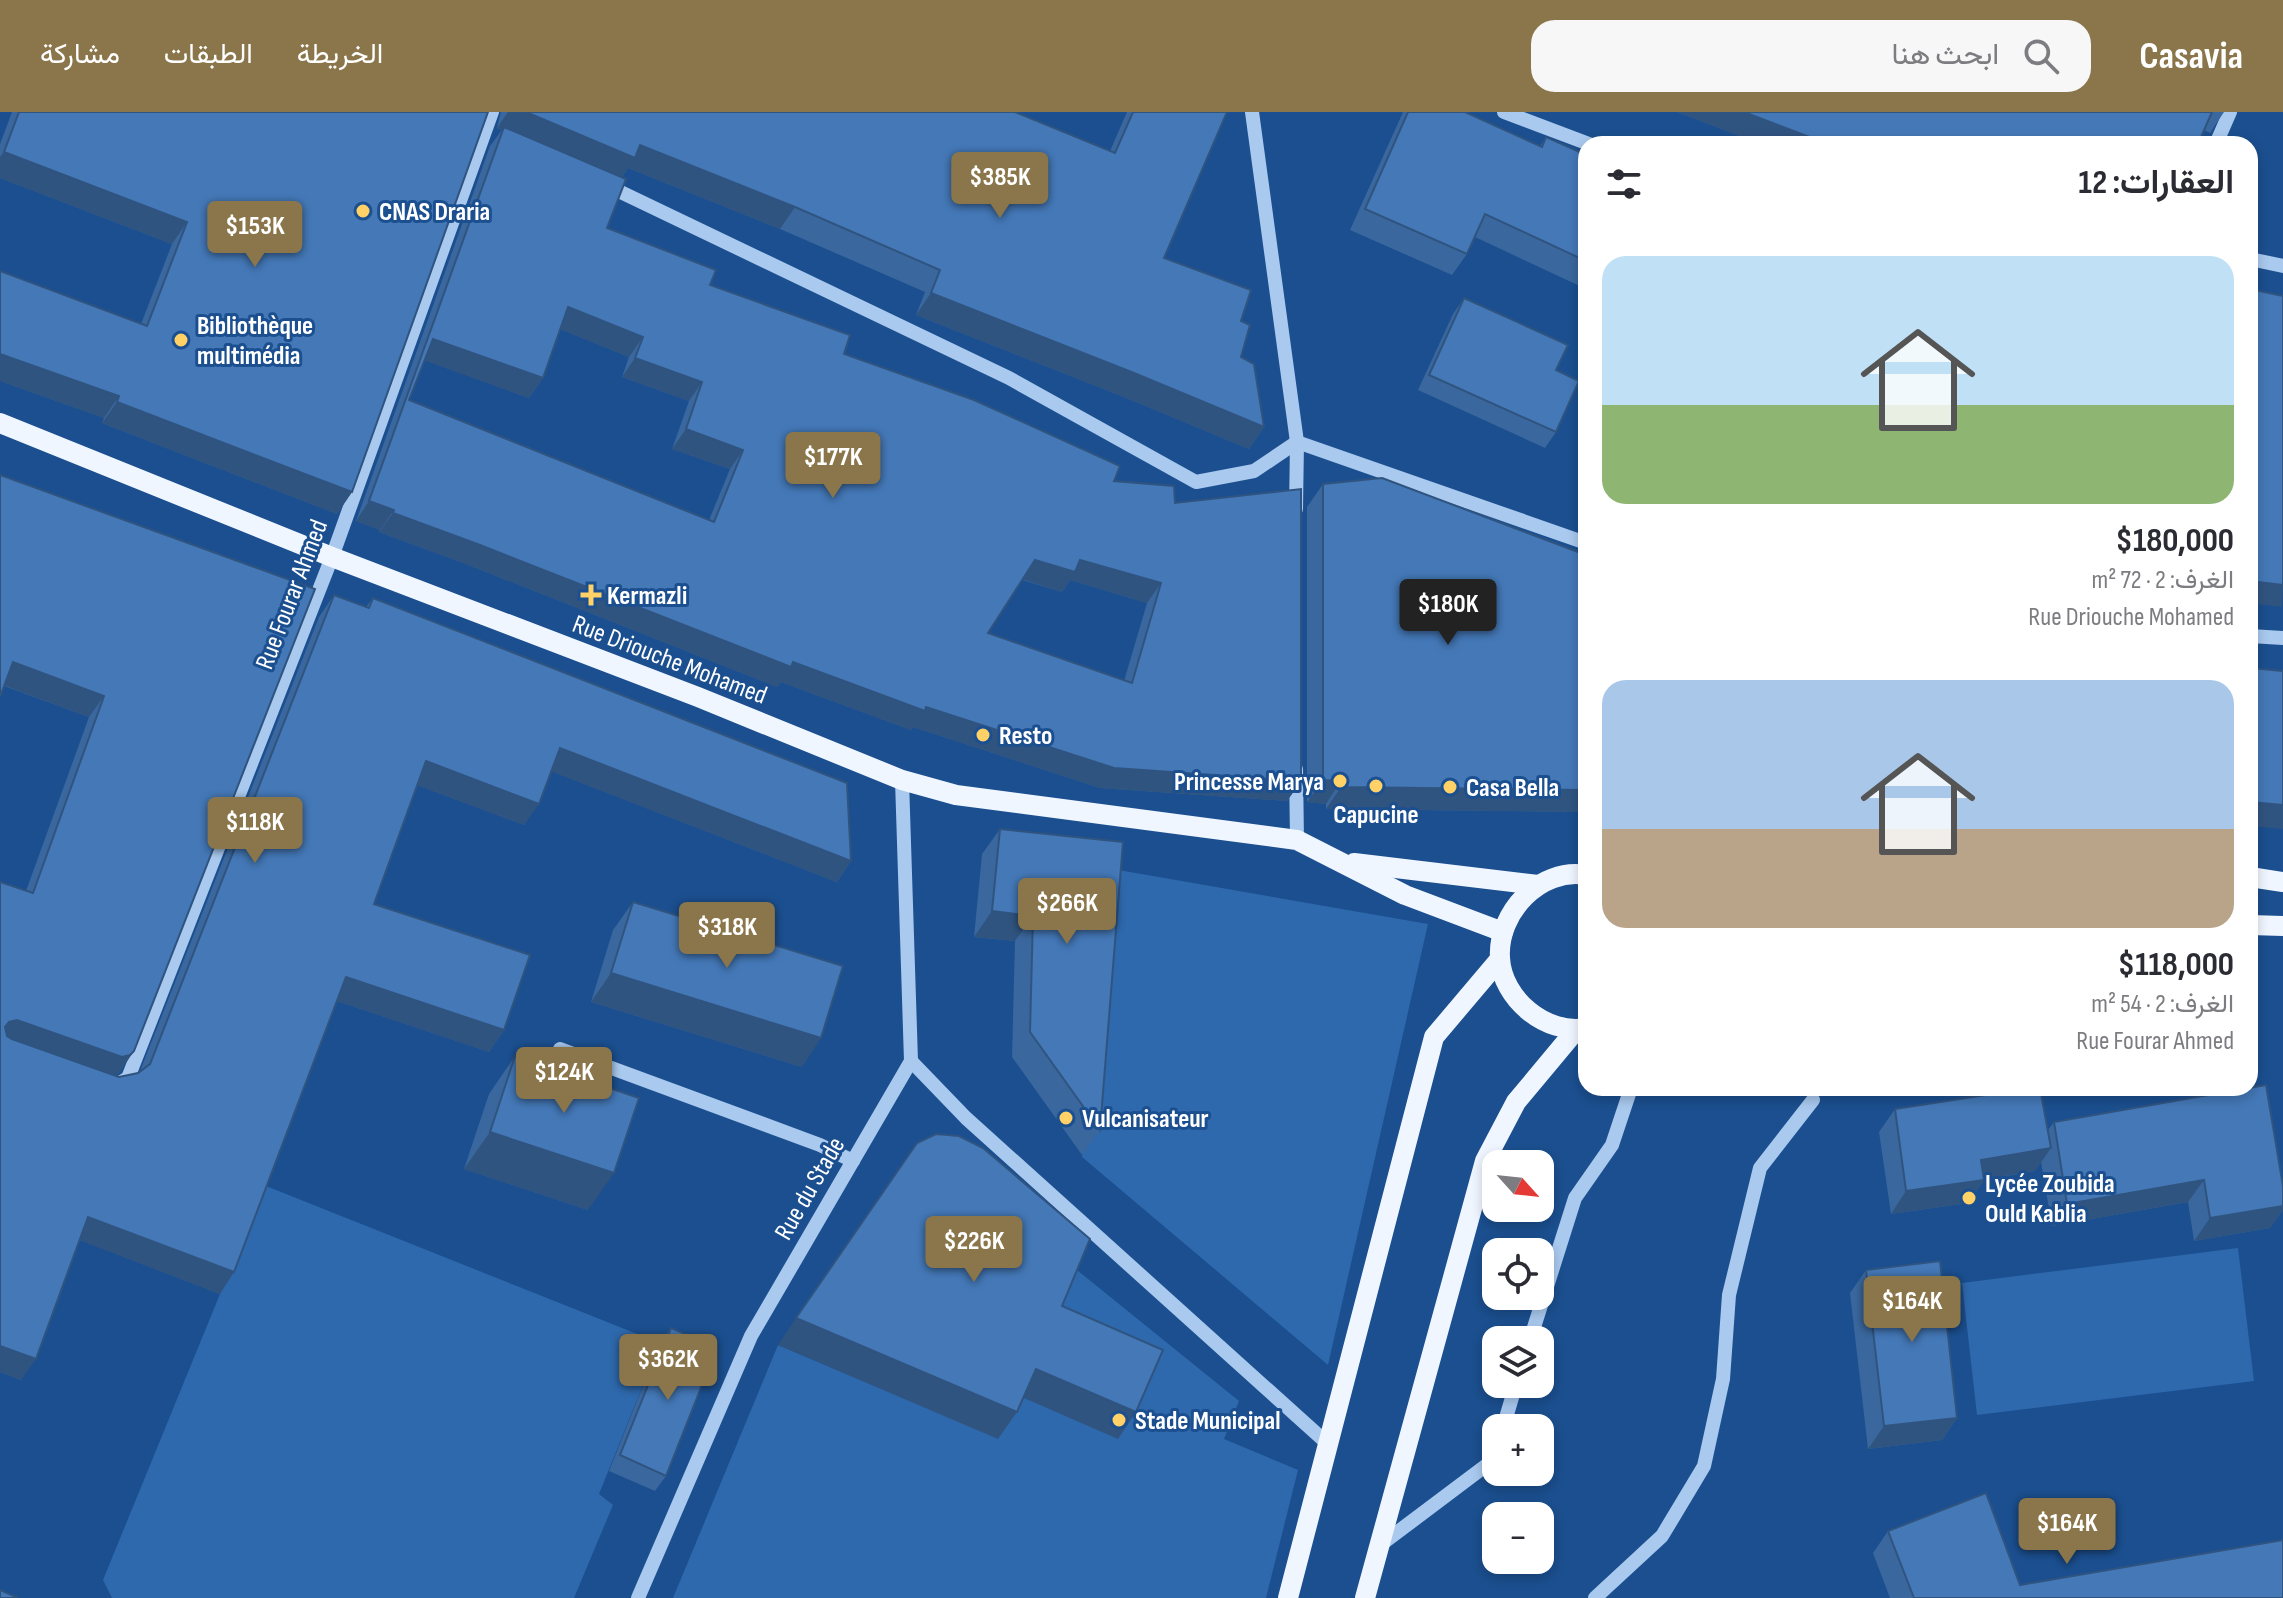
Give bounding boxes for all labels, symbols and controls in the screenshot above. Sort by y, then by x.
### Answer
search box [1531,20,2091,92]
icon: search [2019,34,2063,78]
text: Casavia [2139,34,2243,79]
text: ابحث هنا [1892,37,1999,73]
text: مشاركة [40,38,120,71]
text: الطبقات [164,38,253,71]
text: الخريطة [297,38,383,71]
pin: $385K [944,152,1056,220]
text: $385K [969,162,1031,193]
icon: filters [1602,162,1646,206]
text: العقارات: 12 [2079,162,2234,203]
place label: CNAS Draria [379,197,490,228]
pin: $153K [199,201,311,269]
marker: CNAS Draria [354,202,372,220]
text: $153K [225,211,285,242]
icon: home [1846,308,1990,452]
place label: Bibliothèque multimédia [197,311,313,372]
marker: Bibliothèque multimédia [172,331,190,349]
pin: $177K [777,432,889,500]
text: $177K [803,442,863,473]
street label: Rue Fourar Ahmed [250,515,335,674]
text: $180,000 [2116,520,2234,561]
text: الغرف: 2 · 72 m² [2092,565,2234,596]
pin: $180K [1392,579,1504,647]
place label: Kermazli [607,581,687,612]
marker: Kermazli [582,586,600,604]
text: $180K [1418,589,1478,620]
text: Rue Driouche Mohamed [2028,602,2234,633]
street label: Rue Driouche Mohamed [568,609,771,712]
place label: Resto [999,721,1052,752]
marker: Resto [974,726,992,744]
icon: home [1846,732,1990,876]
place label: Princesse Marya [1174,767,1324,798]
marker: Princesse Marya [1331,772,1349,790]
place label: Casa Bella [1466,773,1559,804]
marker: Capucine [1367,777,1385,795]
marker: Casa Bella [1441,778,1459,796]
pin: $118K [199,797,311,865]
place label: Capucine [1333,800,1419,831]
text: $118K [226,807,284,838]
pin: $266K [1011,878,1123,946]
text: $266K [1036,888,1098,919]
pin: $318K [671,902,783,970]
text: $318K [697,912,757,943]
text: $118,000 [2118,944,2234,985]
text: الغرف: 2 · 54 m² [2091,989,2234,1020]
text: Rue Fourar Ahmed [2076,1026,2234,1057]
pin: $124K [508,1047,620,1115]
text: $124K [534,1057,594,1088]
place label: Vulcanisateur [1082,1104,1209,1135]
marker: Vulcanisateur [1057,1109,1075,1127]
street label: Rue du Stade [768,1132,852,1246]
north arrow [1482,1150,1554,1222]
map controls [1482,1150,1554,1574]
place label: Lycée Zoubida Ould Kablia [1985,1169,2115,1230]
marker: Lycée Zoubida Ould Kablia [1960,1189,1978,1207]
pin: $226K [918,1216,1030,1284]
text: $226K [943,1226,1005,1257]
button: locate [1482,1238,1554,1310]
pin: $164K [1856,1276,1968,1344]
text: $164K [1882,1286,1942,1317]
button: layers [1482,1326,1554,1398]
pin: $362K [612,1334,724,1402]
text: $362K [637,1344,699,1375]
place label: Stade Municipal [1135,1406,1280,1437]
marker: Stade Municipal [1110,1411,1128,1429]
button: + [1482,1414,1554,1486]
pin: $164K [2011,1498,2123,1566]
button: − [1482,1502,1554,1574]
text: $164K [2037,1508,2097,1539]

